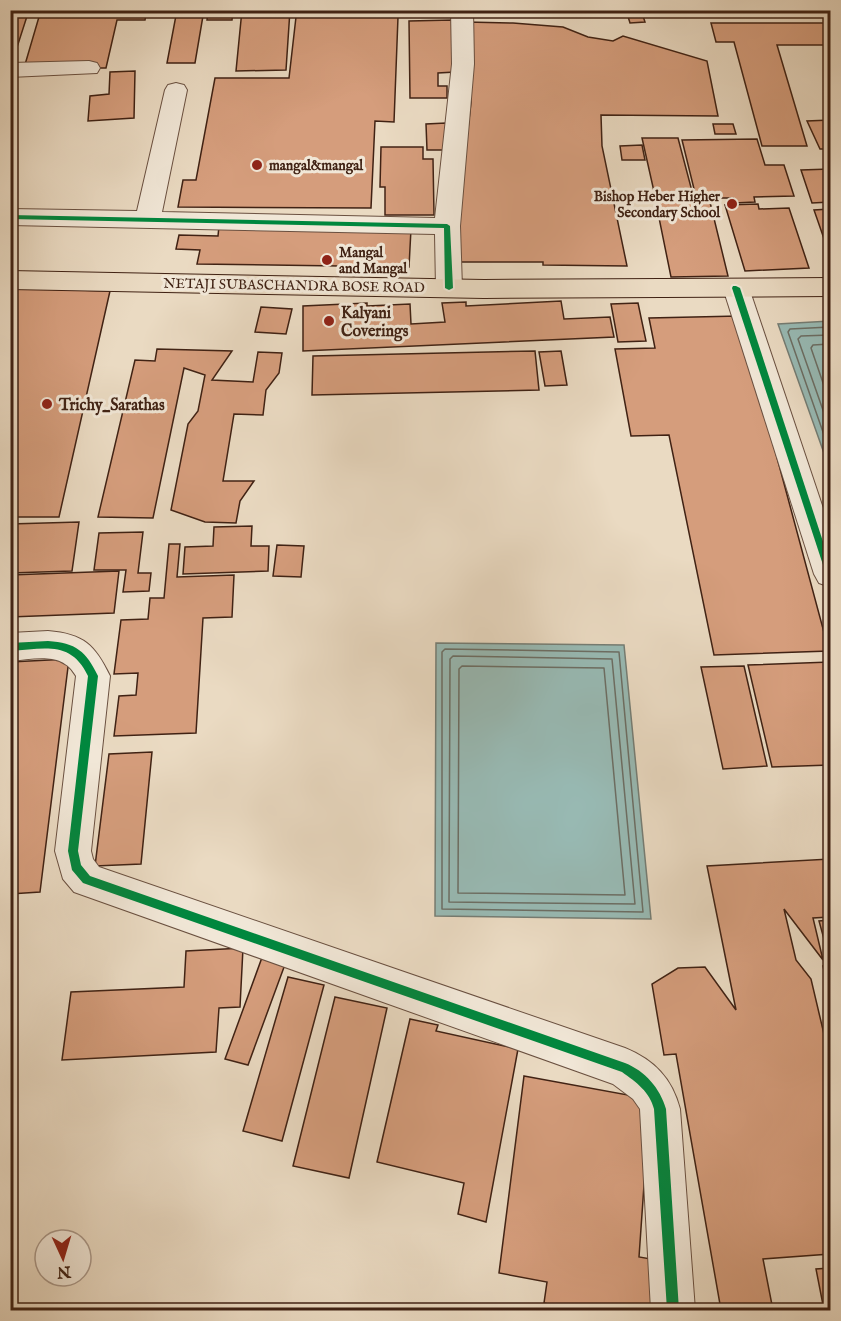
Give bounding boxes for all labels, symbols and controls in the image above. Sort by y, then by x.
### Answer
place label: mangal&mangal [269,157,364,175]
marker: mangal&mangal [250,158,264,172]
place label: Bishop Heber Higher Secondary School [594,188,721,222]
marker: Bishop Heber Higher Secondary School [725,197,739,211]
place label: Mangal and Mangal [339,244,408,278]
marker: Mangal and Mangal [320,253,334,267]
street label: NETAJI SUBASCHANDRA BOSE ROAD [163,275,425,297]
place label: Kalyani Coverings [341,304,409,342]
marker: Kalyani Coverings [322,314,336,328]
place label: Trichy_Sarathas [58,396,165,416]
marker: Trichy_Sarathas [40,397,54,411]
north arrow [33,1228,93,1288]
text: N [56,1260,73,1281]

